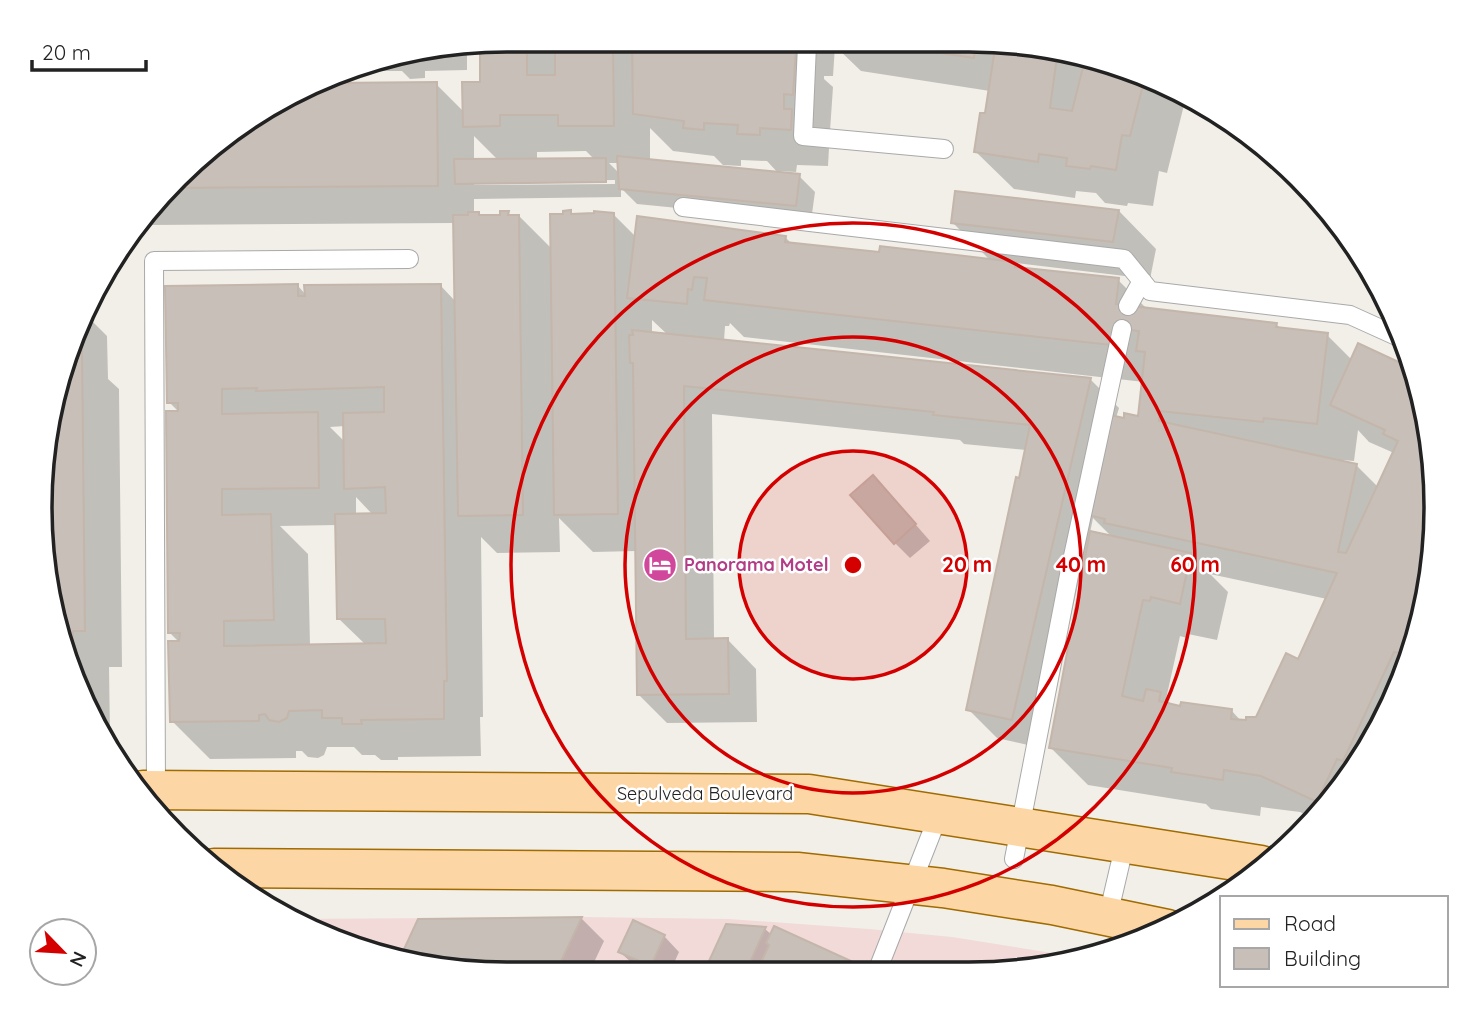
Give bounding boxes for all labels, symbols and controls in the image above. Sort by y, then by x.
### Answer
scale bar [32,28,145,72]
text: 20 m [42,39,91,65]
hotel icon: Panorama Motel [641,546,679,584]
text: 20 m [942,551,992,577]
text: 40 m [1056,551,1106,577]
text: 60 m [1170,551,1220,577]
place label: Panorama Motel [684,553,829,576]
centre of rings [841,553,865,577]
street label: Sepulveda Boulevard [617,782,793,805]
legend [1220,896,1448,987]
text: Road [1284,910,1336,936]
north arrow [28,917,98,987]
text: Building [1284,945,1361,971]
text: N [65,948,92,971]

